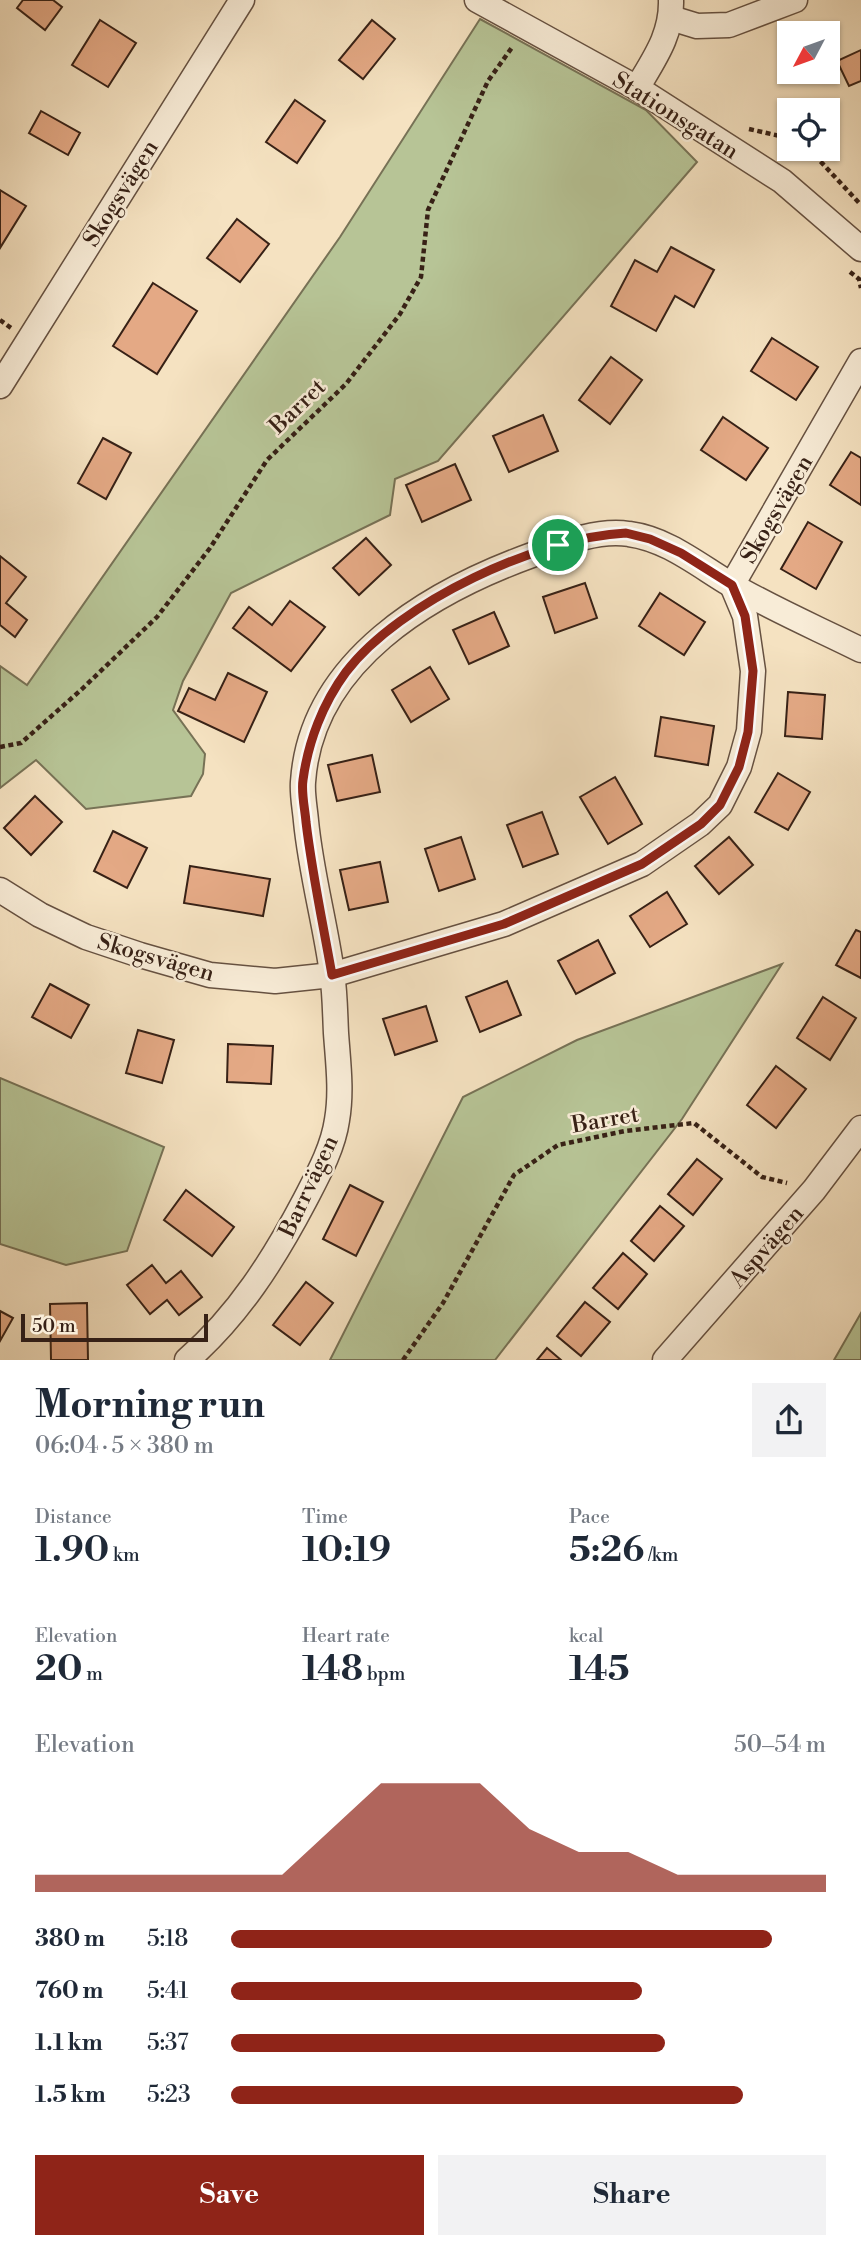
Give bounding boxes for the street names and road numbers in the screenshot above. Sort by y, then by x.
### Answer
street label: Stationsgatan [607,66,744,166]
street label: Skogsvägen [77,135,165,252]
street label: Barret [263,373,332,441]
street label: Skogsvägen [735,450,819,569]
street label: Skogsvägen [94,928,218,988]
street label: Barret [568,1100,641,1140]
street label: Barrvägen [273,1131,345,1243]
street label: Aspvägen [723,1200,810,1294]

